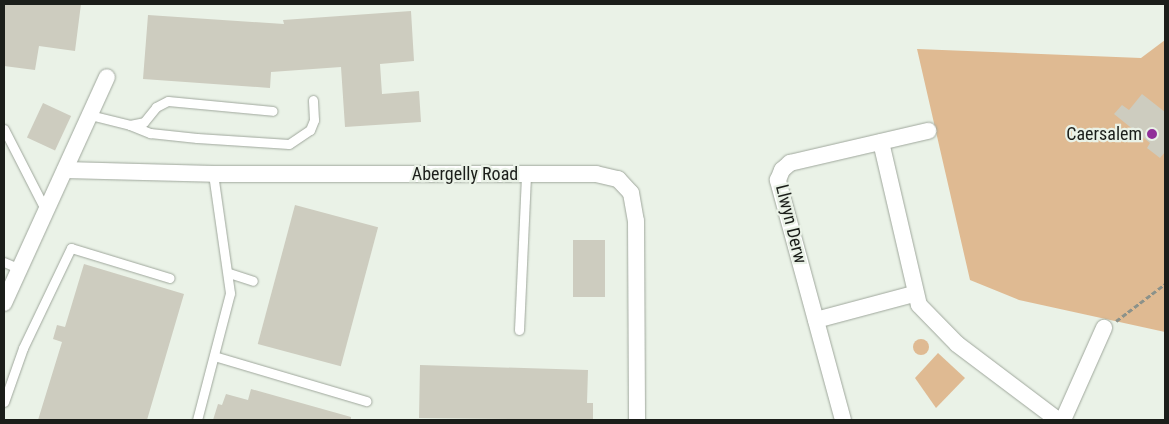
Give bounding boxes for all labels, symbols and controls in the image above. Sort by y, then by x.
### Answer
place label: Caersalem [1066,123,1142,145]
marker: Caersalem [1146,128,1158,140]
street label: Abergelly Road [412,163,518,185]
street label: Llwyn Derw [771,182,811,266]

